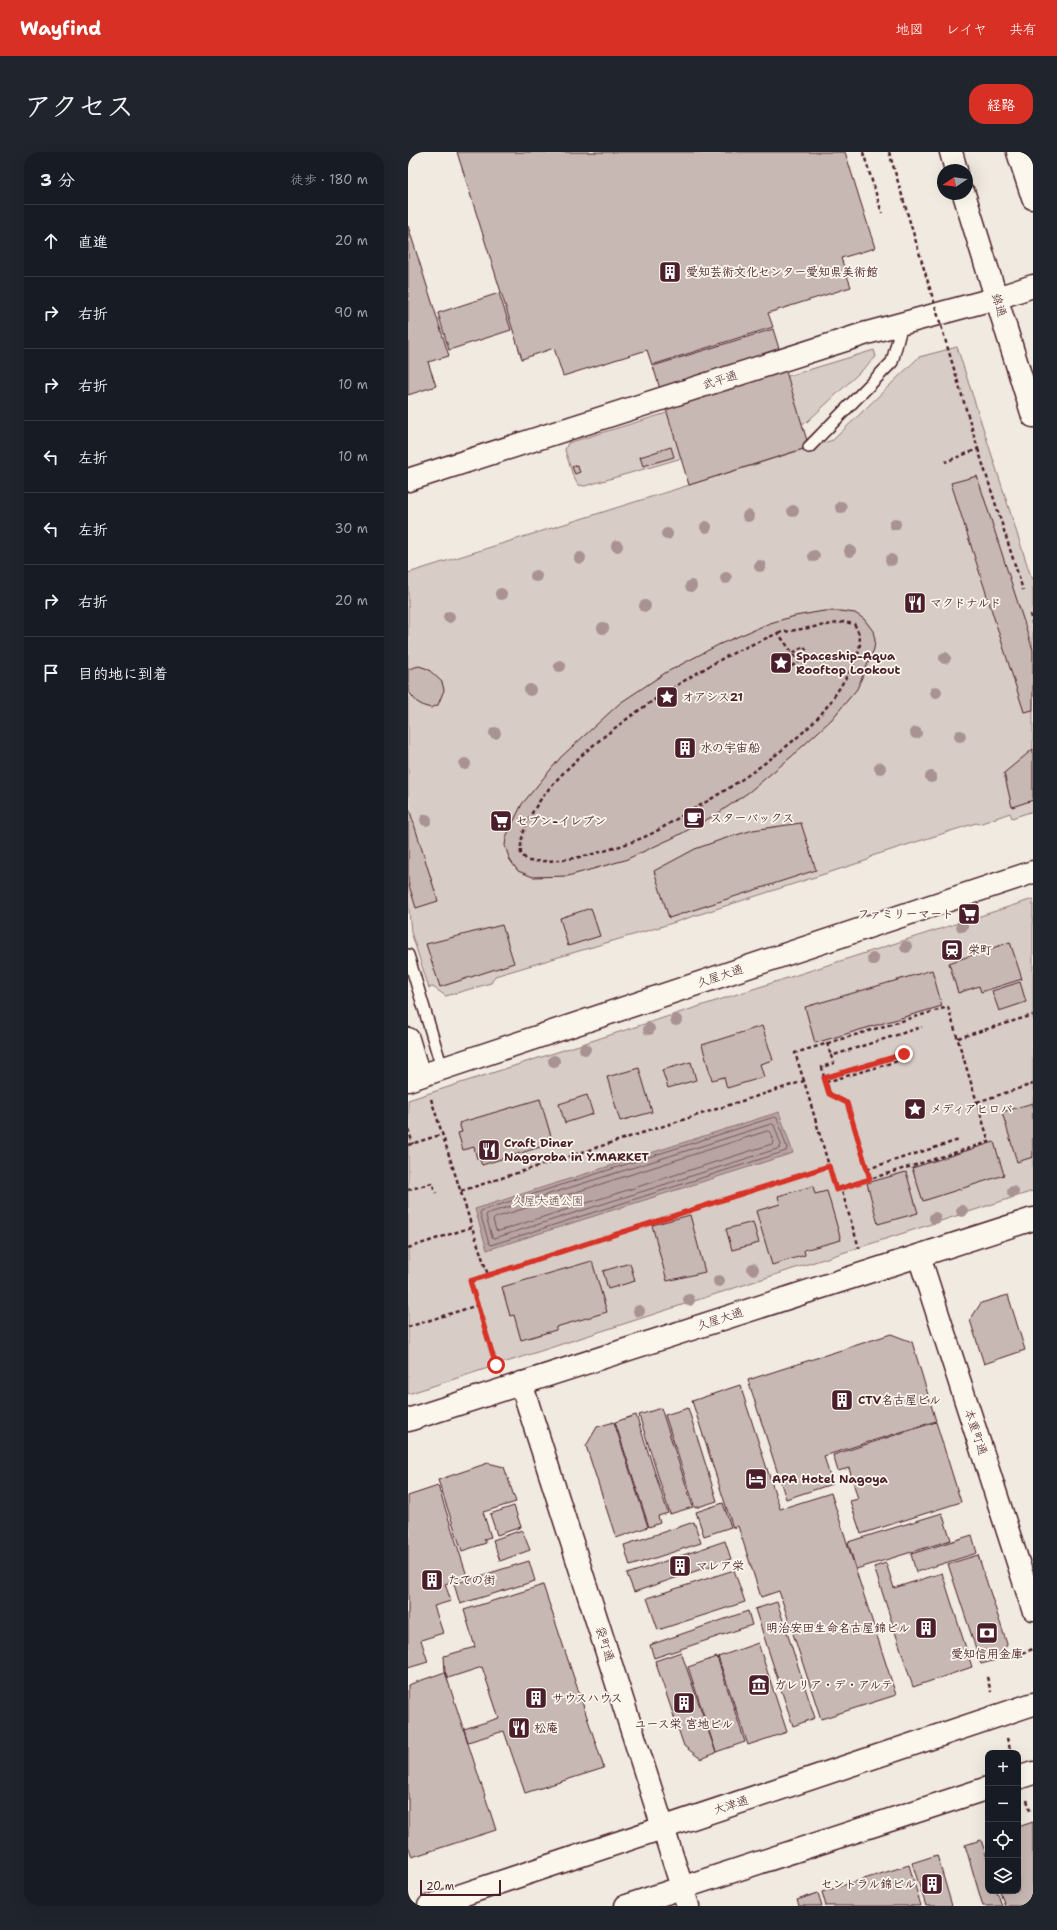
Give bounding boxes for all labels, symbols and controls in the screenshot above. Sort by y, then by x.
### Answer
text: Wayfind [20,16,101,41]
text: 地図 [896,20,924,38]
text: レイヤ [946,20,987,38]
text: 共有 [1009,20,1037,38]
button: 経路 [969,84,1033,124]
text: アクセス [24,87,134,125]
north arrow [937,164,973,200]
text: 3 分 [40,169,75,191]
text: 徒歩 · 180 m [291,171,368,188]
icon: ahead [40,230,62,252]
text: 直進 [78,232,108,252]
text: 20 m [335,232,368,249]
building icon: 愛知芸術文化センター愛知県美術館 [657,259,683,285]
place label: 愛知芸術文化センター愛知県美術館 [686,264,878,280]
street label: 錦通 [988,291,1010,319]
icon: right [40,302,62,324]
text: 右折 [78,304,108,324]
text: 90 m [334,304,368,321]
street label: 武平通 [700,367,740,393]
icon: right [40,374,62,396]
text: 右折 [78,376,108,396]
text: 10 m [338,376,368,393]
icon: left [40,446,62,468]
text: 左折 [78,448,108,468]
text: 10 m [338,448,368,465]
icon: left [40,518,62,540]
text: 左折 [78,520,108,540]
text: 30 m [334,520,368,537]
icon: right [40,590,62,612]
restaurant icon: マクドナルド [902,590,928,616]
text: 右折 [78,592,108,612]
text: 20 m [335,592,368,609]
place label: マクドナルド [930,595,1002,611]
place label: Spaceship-Aqua Rooftop Lookout [796,648,901,678]
place icon: Spaceship-Aqua Rooftop Lookout [768,650,794,676]
icon: arrive [40,662,62,684]
text: 目的地に到着 [78,664,168,684]
place icon: オアシス21 [654,684,680,710]
place label: オアシス21 [682,689,743,705]
building icon: 水の宇宙船 [672,735,698,761]
place label: 水の宇宙船 [700,740,760,756]
cafe icon: スターバックス [681,805,707,831]
supermarket icon: セブン-イレブン [488,808,514,834]
place label: スターバックス [710,810,794,826]
place label: セブン-イレブン [516,813,606,829]
supermarket icon: ファミリーマート [956,901,982,927]
place label: ファミリーマート [858,906,954,922]
station icon: 栄町 [939,937,965,963]
place label: 栄町 [968,942,992,958]
street label: 久屋大通 [695,961,745,991]
route end [895,1045,913,1063]
place icon: メディアヒロバ [902,1096,928,1122]
place label: メディアヒロバ [930,1101,1013,1117]
place label: Craft Diner Nagoroba in Y.MARKET [504,1135,650,1165]
restaurant icon: Craft Diner Nagoroba in Y.MARKET [476,1137,502,1163]
park label: 久屋大通公園 [512,1193,584,1209]
street label: 久屋大通 [695,1304,745,1334]
route start [487,1356,505,1374]
building icon: CTV名古屋ビル [829,1387,855,1413]
place label: CTV名古屋ビル [858,1392,941,1408]
street label: 本重町通 [961,1407,991,1457]
hotel icon: APA Hotel Nagoya [743,1466,769,1492]
place label: APA Hotel Nagoya [772,1471,889,1487]
building icon: マレア栄 [667,1553,693,1579]
place label: マレア栄 [696,1558,744,1574]
building icon: たての街 [419,1567,445,1593]
place label: たての街 [448,1572,496,1588]
building icon: 明治安田生命名古屋錦ビル [913,1615,939,1641]
place label: 明治安田生命名古屋錦ビル [766,1620,910,1636]
bank icon: 愛知信用金庫 [974,1620,1000,1646]
street label: 袋町通 [592,1624,618,1664]
place label: 愛知信用金庫 [951,1646,1023,1662]
museum icon: ガレリア・デ・アルテ [746,1672,772,1698]
place label: ガレリア・デ・アルテ [774,1677,893,1693]
building icon: サウスハウス [523,1685,549,1711]
place label: サウスハウス [552,1690,623,1706]
building icon: ユース栄 宮地ビル [671,1690,697,1716]
restaurant icon: 松庵 [506,1715,532,1741]
place label: ユース栄 宮地ビル [635,1716,733,1732]
place label: 松庵 [534,1720,558,1736]
map controls [985,1750,1021,1894]
button: + [985,1750,1021,1786]
button: − [985,1786,1021,1822]
street label: 大津通 [711,1792,751,1818]
button: locate [985,1822,1021,1858]
button: layers [985,1858,1021,1894]
building icon: セントラル錦ビル [919,1871,945,1897]
place label: セントラル錦ビル [821,1876,916,1892]
scale bar [420,1878,501,1897]
text: 20 m [426,1879,454,1894]

